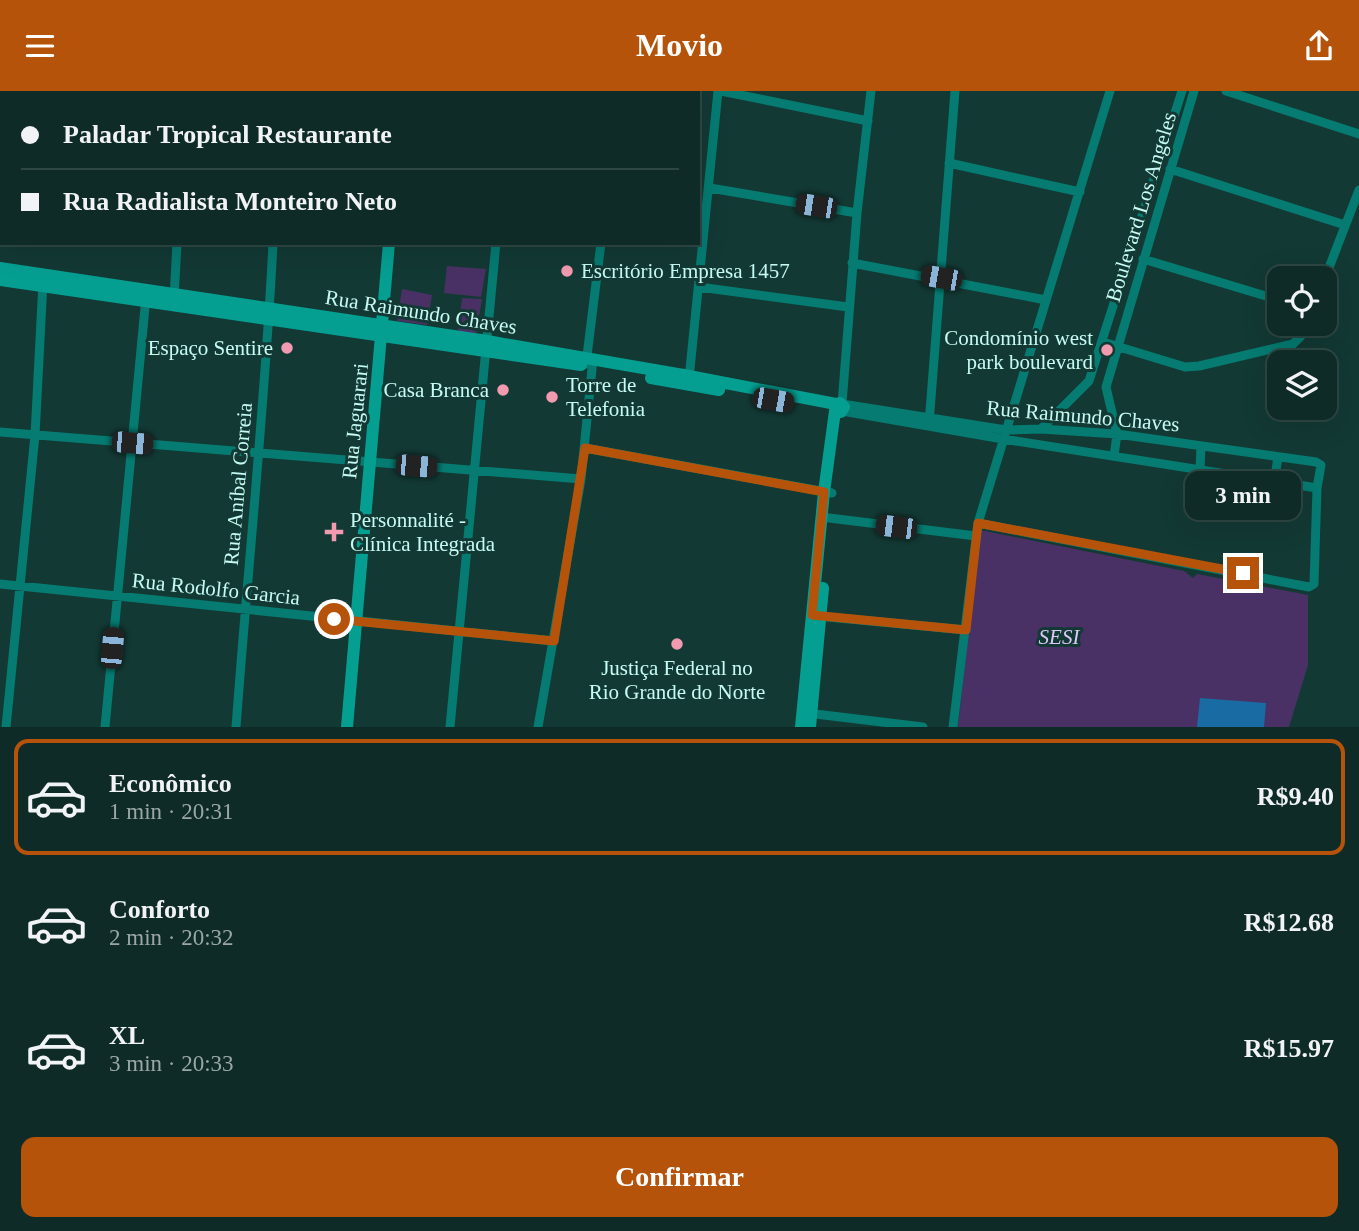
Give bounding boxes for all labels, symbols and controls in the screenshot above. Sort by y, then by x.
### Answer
icon: menu [21,27,59,65]
text: Movio [636,27,723,63]
icon: share [1300,27,1338,65]
street label: Boulevard Los Angeles [1101,109,1181,305]
text: Paladar Tropical Restaurante [63,120,392,149]
text: Rua Radialista Monteiro Neto [63,187,397,216]
car [794,192,839,220]
place label: Escritório Empresa 1457 [581,259,790,283]
marker: Escritório Empresa 1457 [559,263,575,279]
car [919,264,964,292]
map controls [1267,266,1337,420]
button: locate [1267,266,1337,336]
street label: Rua Raimundo Chaves [323,285,519,339]
place label: Condomínio west park boulevard [944,326,1093,374]
place label: Espaço Sentire [148,336,273,360]
marker: Espaço Sentire [279,340,295,356]
marker: Condomínio west park boulevard [1099,342,1115,358]
button: layers [1267,350,1337,420]
street label: Rua Jaguarari [337,362,373,480]
place label: Torre de Telefonia [566,373,646,421]
place label: Casa Branca [383,378,490,402]
marker: Casa Branca [495,382,511,398]
car [751,386,796,414]
marker: Torre de Telefonia [544,389,560,405]
street label: Rua Raimundo Chaves [985,396,1181,436]
street label: Rua Aníbal Correia [219,401,257,566]
car [111,431,154,455]
car [395,454,438,478]
callout: 3 min [1185,471,1301,521]
text: 3 min [1215,483,1271,508]
place label: Personnalité - Clínica Integrada [350,508,496,556]
car [874,514,919,540]
marker: Personnalité - Clínica Integrada [324,522,344,542]
route end [1227,557,1259,589]
street label: Rua Rodolfo Garcia [131,568,302,610]
route start [318,603,350,635]
park label: SESI [1039,625,1080,649]
car [100,626,125,670]
marker: Justiça Federal no Rio Grande do Norte [669,636,685,652]
place label: Justiça Federal no Rio Grande do Norte [589,656,765,704]
icon: car [25,766,88,829]
text: Econômico [109,769,232,798]
text: R$9.40 [1257,782,1334,811]
text: 1 min · 20:31 [109,799,234,824]
icon: car [25,892,88,955]
text: Conforto [109,895,210,924]
text: R$12.68 [1244,908,1334,937]
text: 2 min · 20:32 [109,925,234,950]
icon: car [25,1018,88,1081]
text: XL [109,1021,145,1050]
text: R$15.97 [1244,1034,1334,1063]
text: 3 min · 20:33 [109,1051,234,1076]
button: Confirmar [21,1137,1338,1217]

